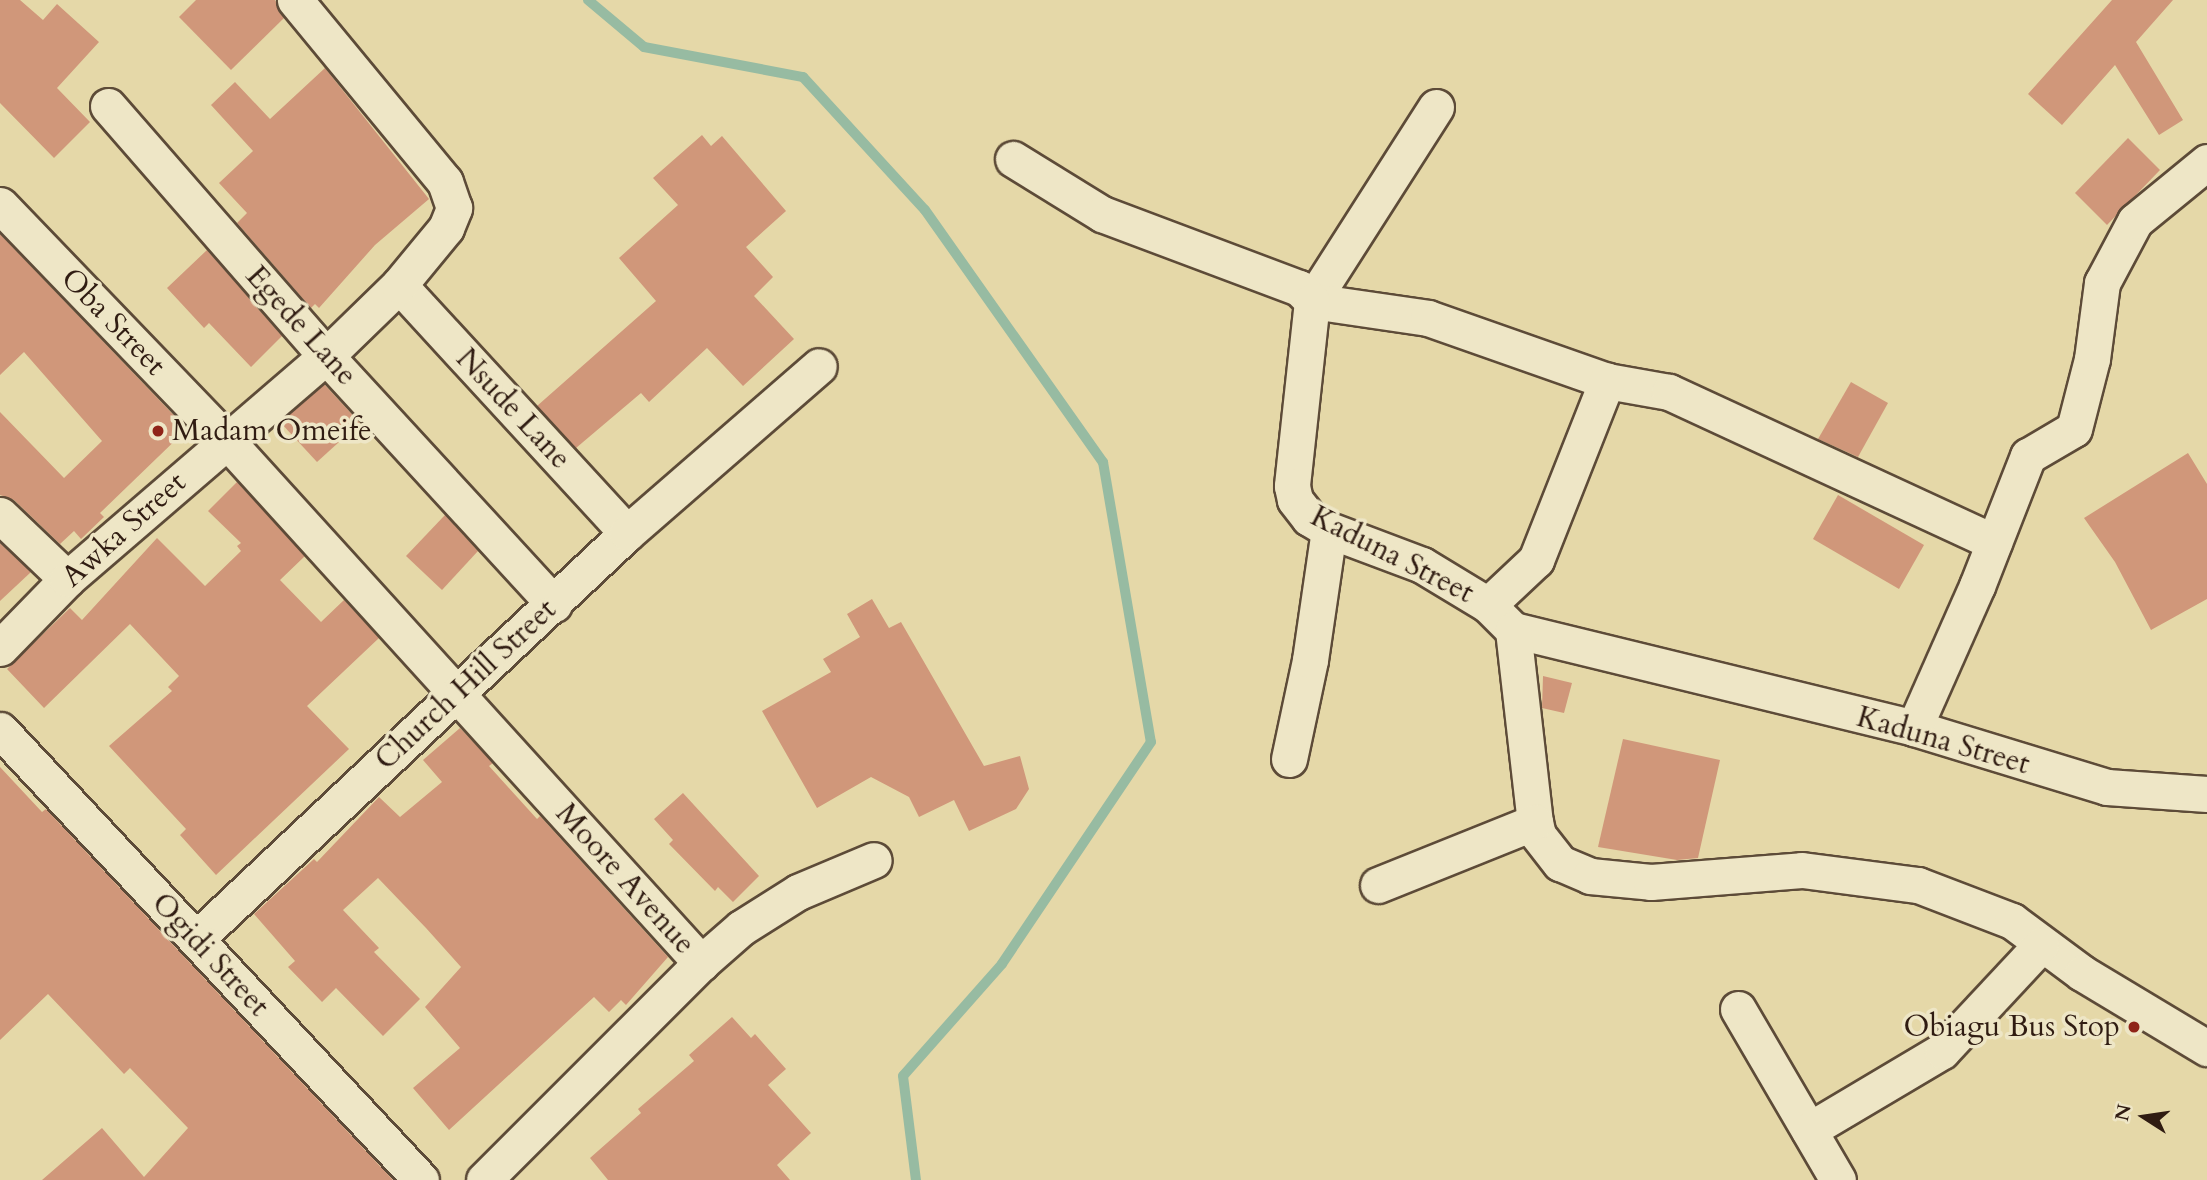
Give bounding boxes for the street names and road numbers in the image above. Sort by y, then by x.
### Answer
street label: Egede Lane [238,259,364,393]
street label: Oba Street [53,261,173,383]
street label: Nsude Lane [448,341,578,477]
street label: Awka Street [54,465,194,595]
street label: Kaduna Street [1305,499,1479,611]
street label: Church Hill Street [368,592,564,778]
street label: Kaduna Street [1853,699,2033,783]
street label: Moore Avenue [548,796,702,962]
street label: Ogidi Street [144,886,276,1024]

